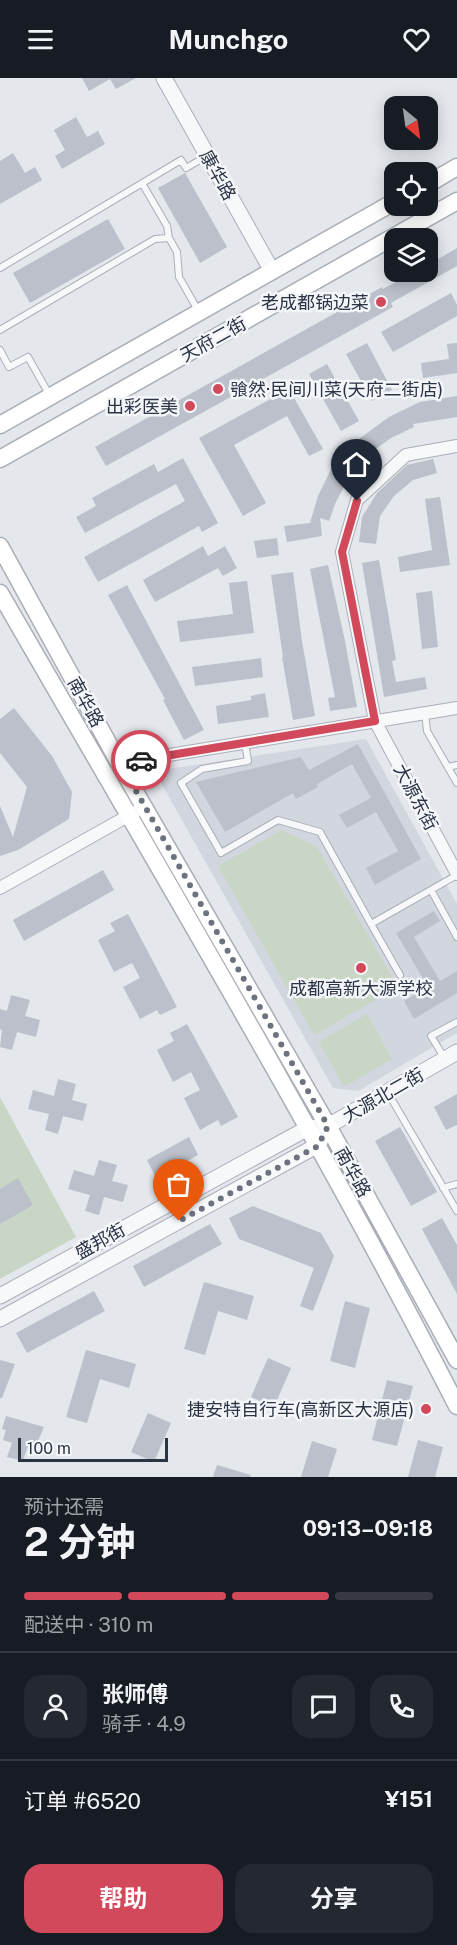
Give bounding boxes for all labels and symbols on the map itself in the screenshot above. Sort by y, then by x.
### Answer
north arrow [384,96,438,150]
street label: 康华路 [196,146,240,204]
place label: 老成都锅边菜 [261,292,369,313]
marker: 老成都锅边菜 [374,295,388,309]
street label: 天府二街 [176,312,250,366]
place label: 飸然·民间川菜(天府二街店) [230,379,443,400]
marker: 飸然·民间川菜(天府二街店) [211,382,225,396]
place label: 出彩医美 [106,396,178,417]
marker: 出彩医美 [183,399,197,413]
pin [331,439,382,501]
street label: 南华路 [64,673,108,731]
courier [111,730,171,790]
street label: 大源东街 [390,760,442,834]
marker: 成都高新大源学校 [354,961,368,975]
place label: 成都高新大源学校 [289,978,433,999]
street label: 大源北二街 [339,1063,427,1127]
street label: 南华路 [331,1143,375,1201]
pin [153,1159,204,1221]
street label: 盛邦街 [71,1219,129,1263]
place label: 捷安特自行车(高新区大源店) [187,1399,414,1420]
marker: 捷安特自行车(高新区大源店) [419,1402,433,1416]
scale bar [18,1435,168,1462]

